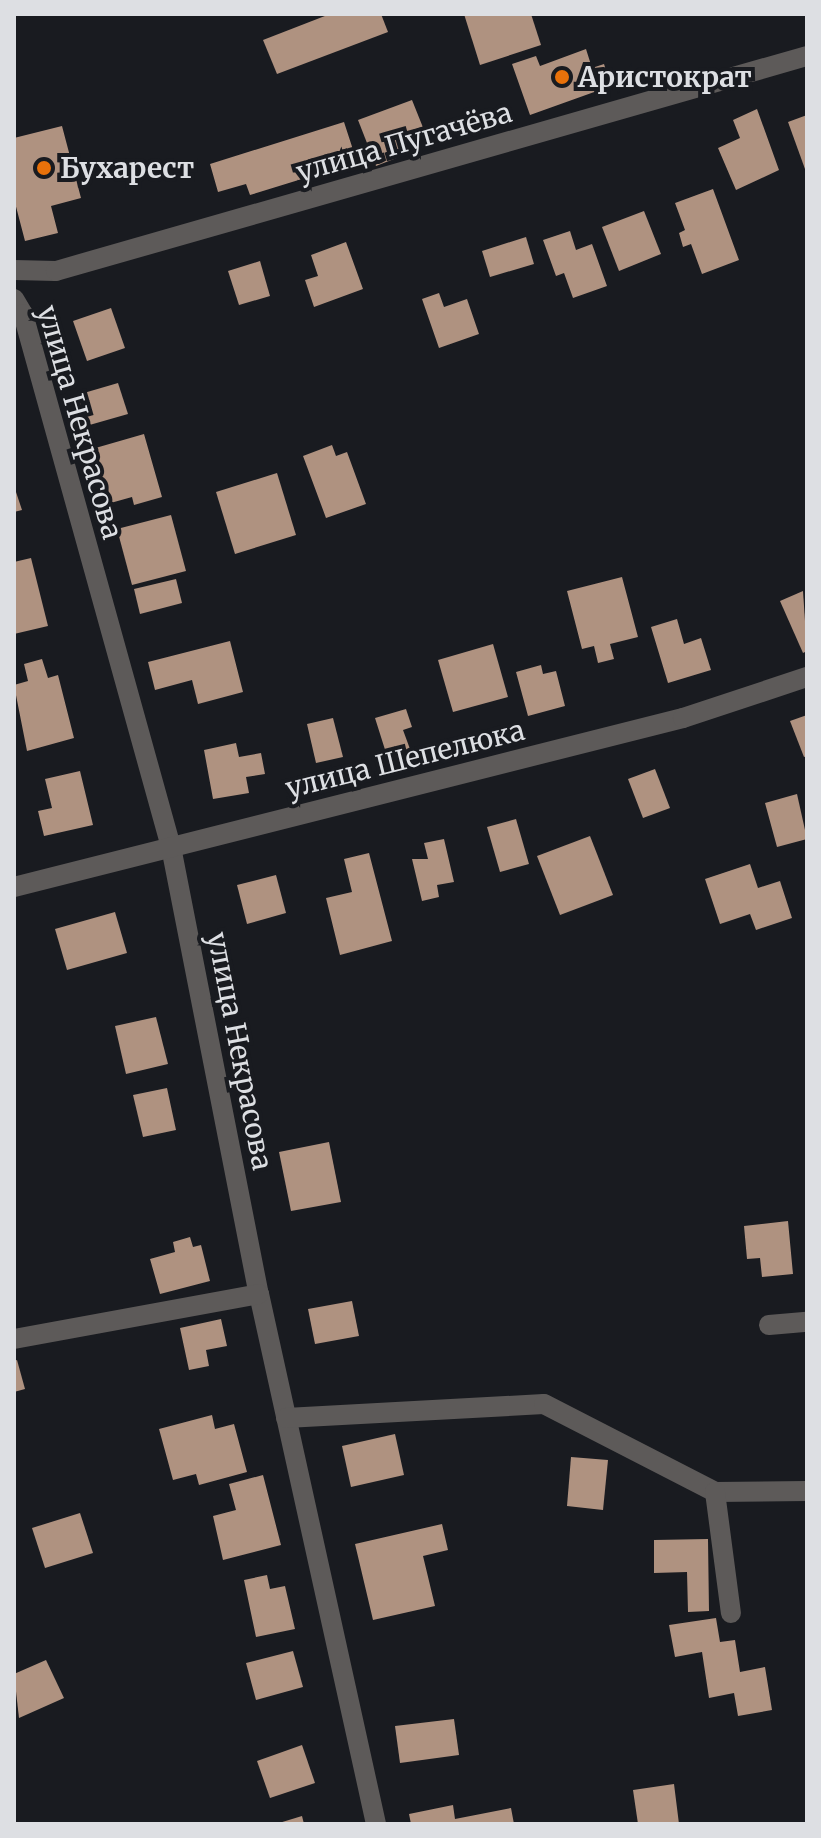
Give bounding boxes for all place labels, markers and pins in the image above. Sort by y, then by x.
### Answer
place label: Аристократ [578,60,752,94]
marker: Аристократ [553,68,571,86]
place label: Бухарест [60,151,194,185]
marker: Бухарест [35,159,53,177]

